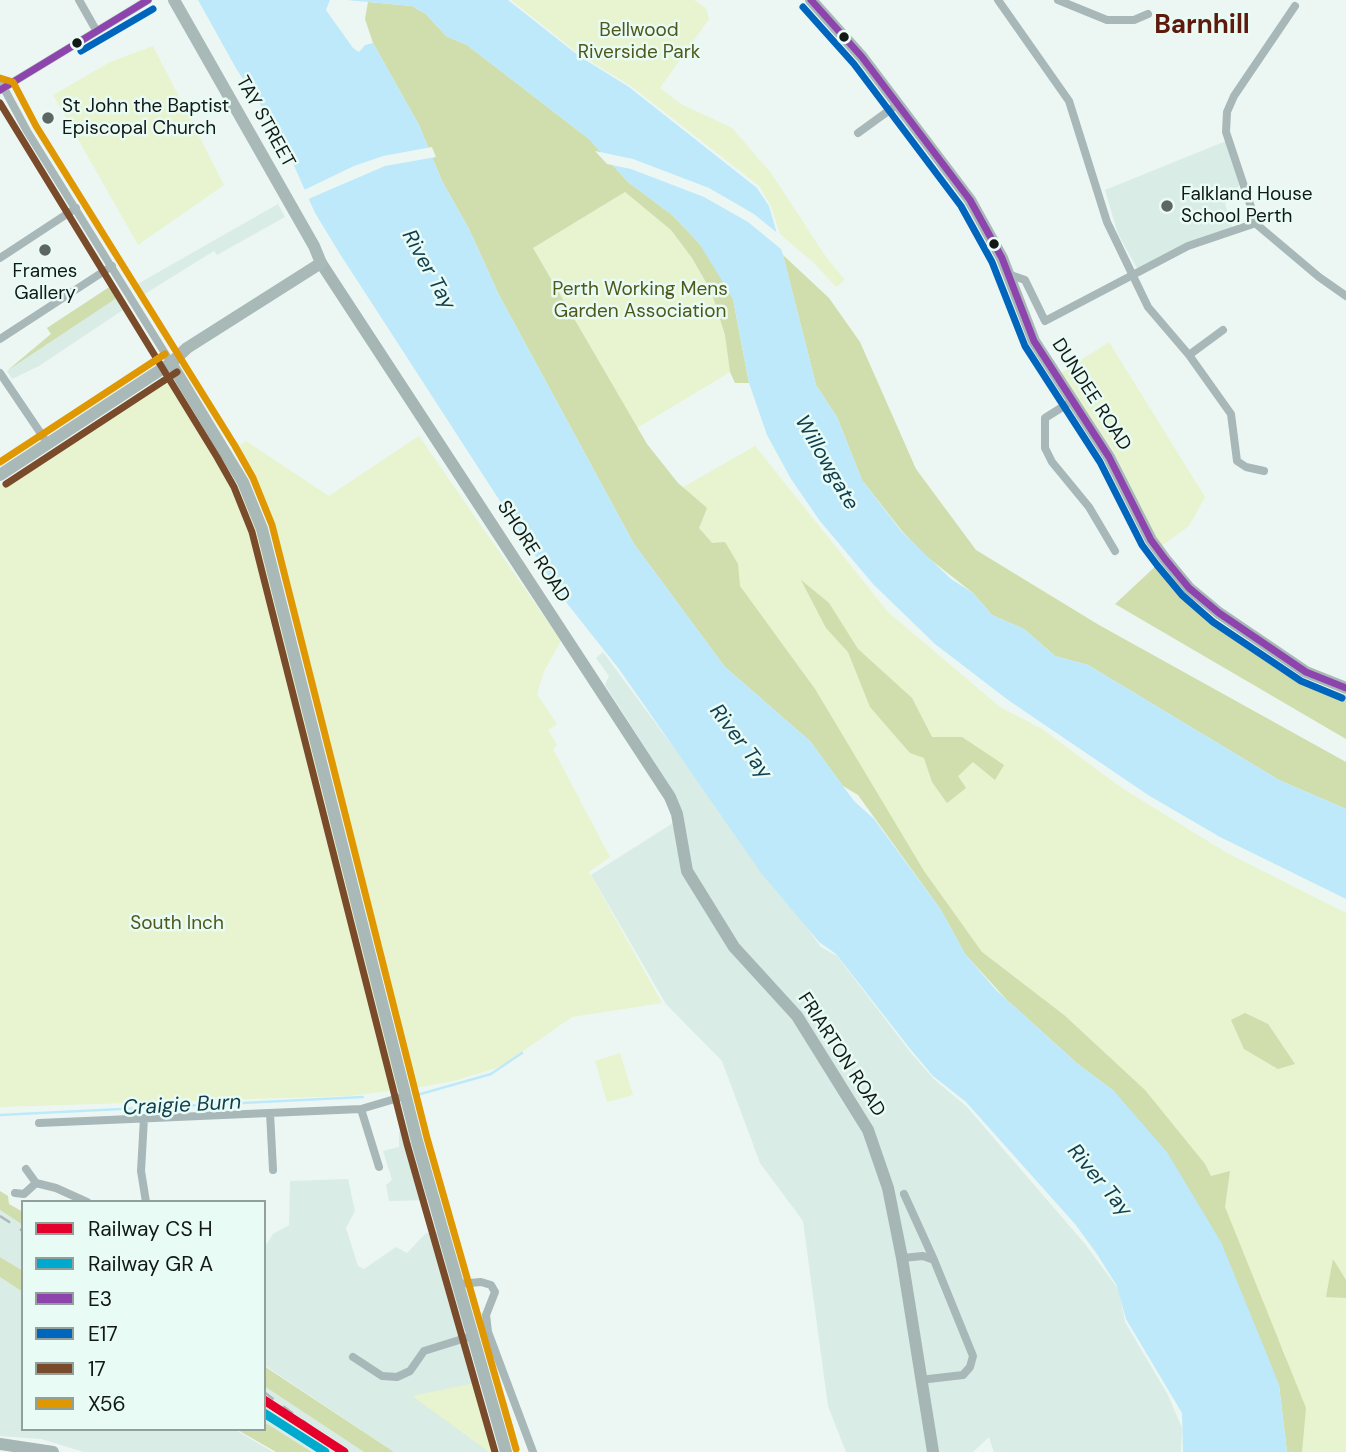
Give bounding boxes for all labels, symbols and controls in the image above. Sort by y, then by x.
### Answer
district label: Barnhill [1154,10,1250,42]
park label: Bellwood Riverside Park [578,20,700,64]
unlabelled marker [837,30,851,44]
unlabelled marker [70,36,84,50]
street label: TAY STREET [230,72,300,172]
place label: St John the Baptist Episcopal Church [62,96,229,140]
marker: St John the Baptist Episcopal Church [40,110,56,126]
place label: Falkland House School Perth [1181,184,1313,228]
marker: Falkland House School Perth [1159,198,1175,214]
water label: River Tay [396,226,460,314]
unlabelled marker [987,237,1001,251]
marker: Frames Gallery [37,242,53,258]
place label: Frames Gallery [13,261,77,305]
park label: Perth Working Mens Garden Association [552,279,728,323]
street label: DUNDEE ROAD [1046,335,1136,455]
water label: Willowgate [789,411,863,515]
street label: SHORE ROAD [492,497,574,607]
water label: River Tay [704,700,776,784]
park label: South Inch [130,913,224,935]
street label: FRIARTON ROAD [792,989,890,1121]
water label: Craigie Burn [122,1090,242,1122]
water label: River Tay [1061,1139,1137,1223]
legend [21,1200,266,1431]
text: Railway CS H [88,1215,212,1243]
text: Railway GR A [88,1250,213,1278]
text: E3 [88,1285,112,1313]
text: E17 [88,1320,118,1348]
text: 17 [88,1355,106,1383]
text: X56 [88,1390,126,1418]

